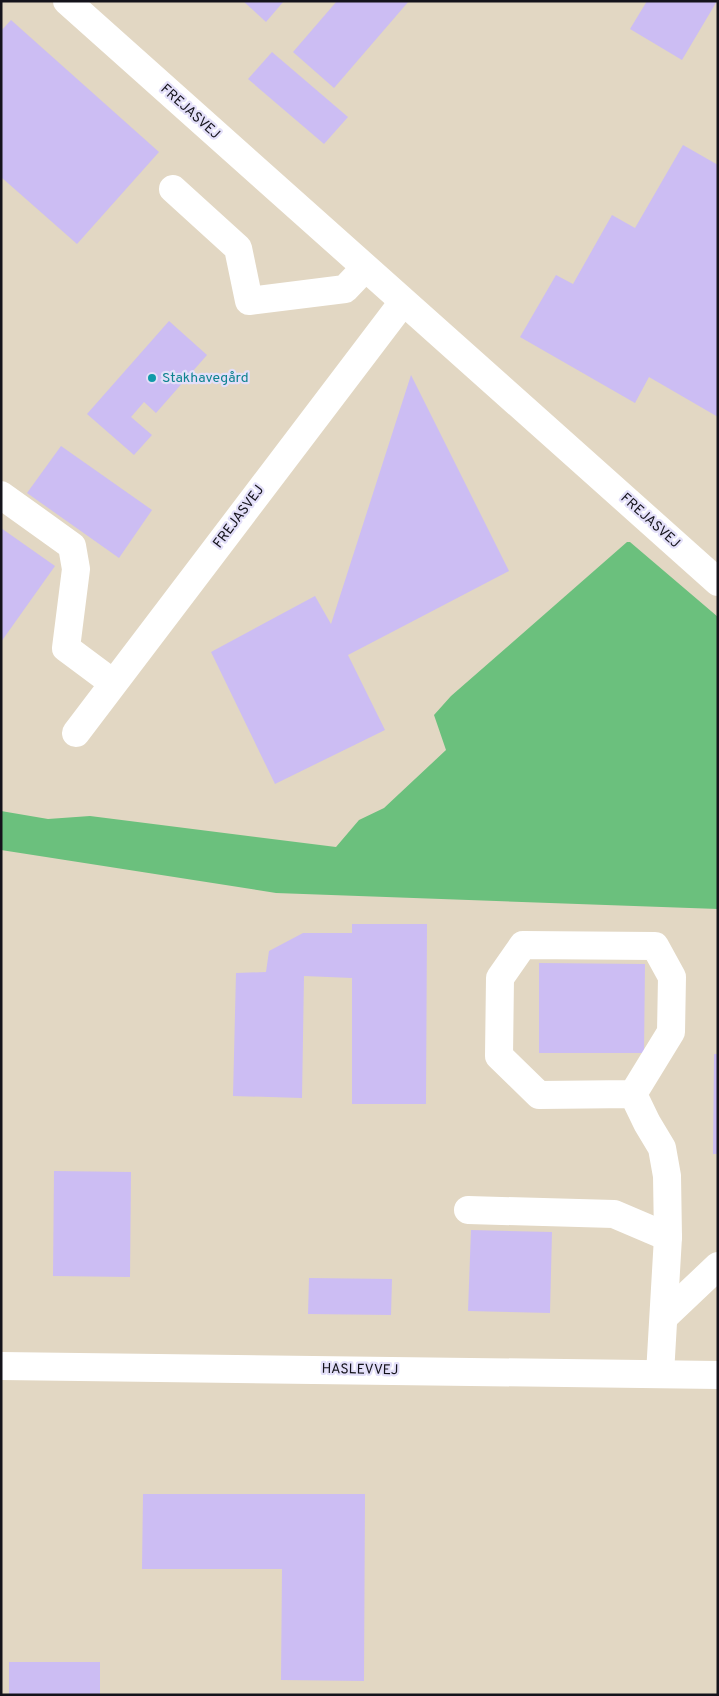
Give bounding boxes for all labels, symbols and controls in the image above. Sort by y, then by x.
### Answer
street label: FREJASVEJ [157,81,223,143]
place label: Stakhavegård [162,370,249,387]
marker: Stakhavegård [146,372,158,384]
street label: FREJASVEJ [210,482,268,552]
street label: FREJASVEJ [617,490,683,552]
street label: HASLEVVEJ [321,1361,399,1379]

